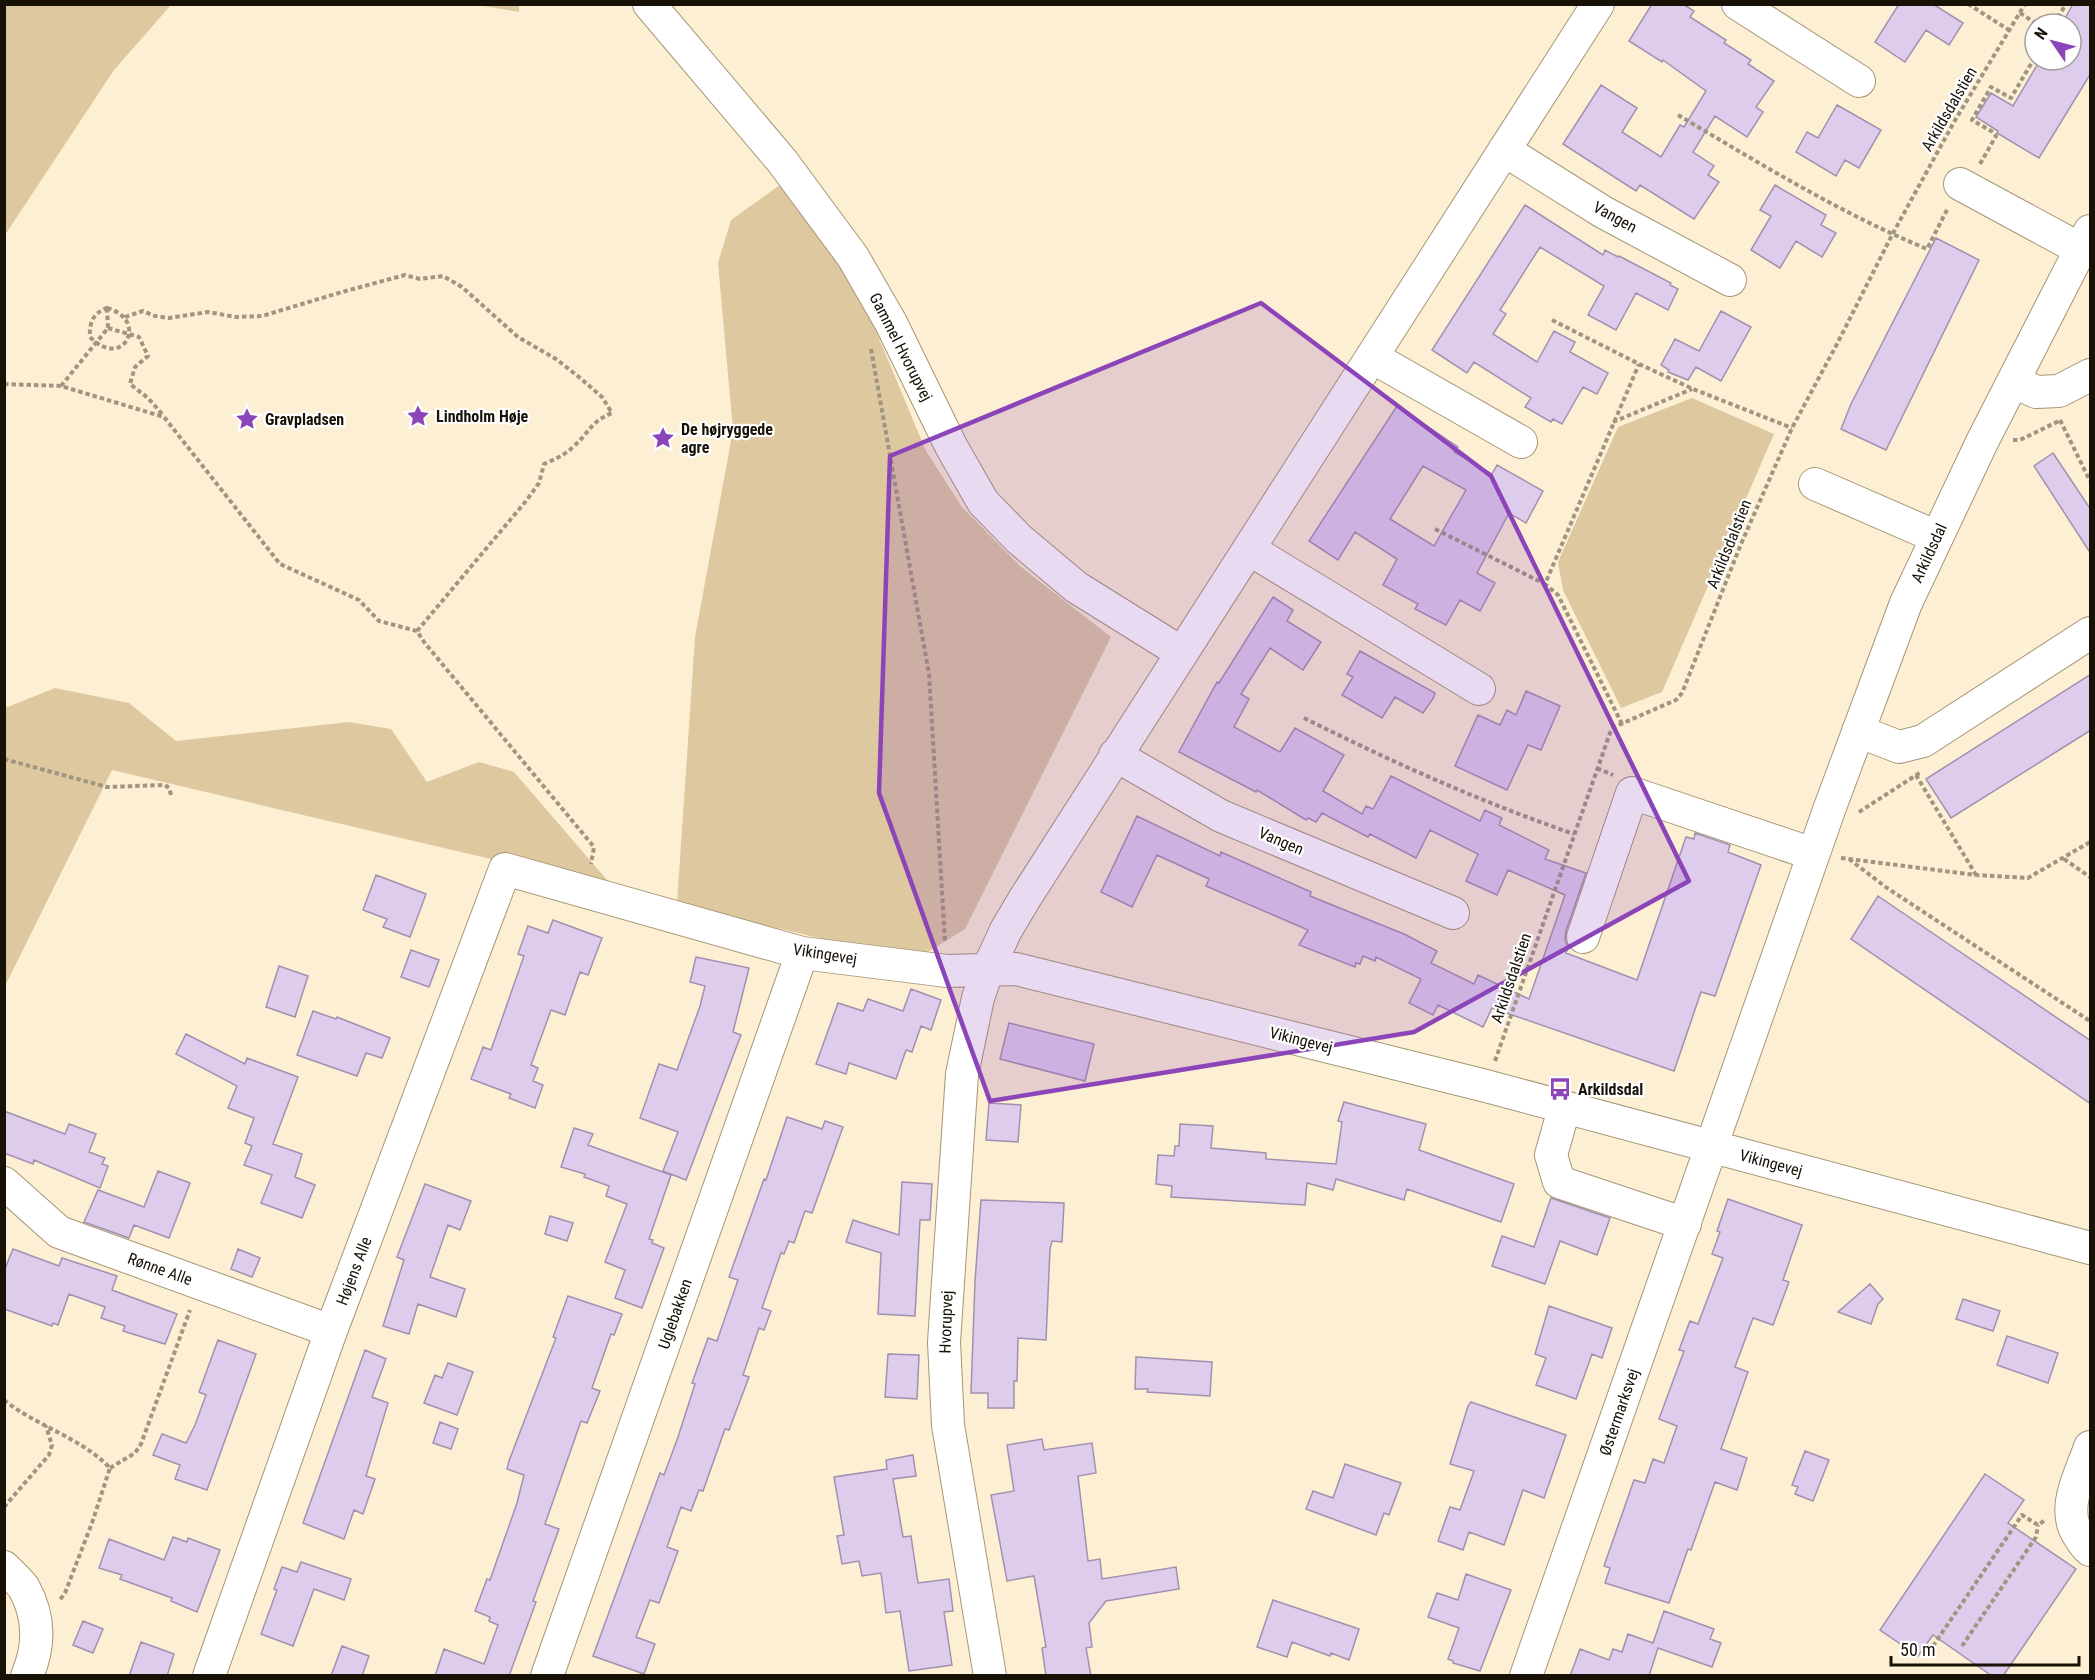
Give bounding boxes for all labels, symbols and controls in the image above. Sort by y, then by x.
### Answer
north arrow [2023,12,2083,72]
text: N [2031,24,2052,43]
street label: Arkildsdalstien [1917,63,1981,155]
street label: Vangen [1590,197,1640,237]
street label: Gammel Hvorupvej [866,290,936,404]
place icon: Lindholm Høje [405,403,431,429]
place icon: Gravpladsen [234,406,260,432]
place label: Lindholm Høje [436,407,529,426]
place label: Gravpladsen [265,410,344,429]
place label: De højryggede agre [681,420,773,457]
place icon: De højryggede agre [650,425,676,451]
street label: Arkildsdalstien [1703,497,1755,591]
street label: Arkildsdal [1907,520,1951,586]
street label: Vangen [1256,823,1306,859]
street label: Arkildsdalstien [1487,930,1535,1026]
street label: Vikingevej [792,940,858,968]
street label: Vikingevej [1267,1023,1335,1057]
bus stop icon: Arkildsdal [1547,1076,1573,1102]
place label: Arkildsdal [1578,1080,1643,1099]
street label: Vikingevej [1737,1145,1805,1181]
street label: Højens Alle [332,1234,376,1308]
street label: Rønne Alle [125,1249,195,1289]
street label: Uglebakken [654,1276,696,1352]
street label: Hvorupvej [935,1290,957,1354]
street label: Østermarksvej [1595,1366,1643,1458]
scale bar [1891,1629,2078,1667]
text: 50 m [1900,1639,1935,1660]

